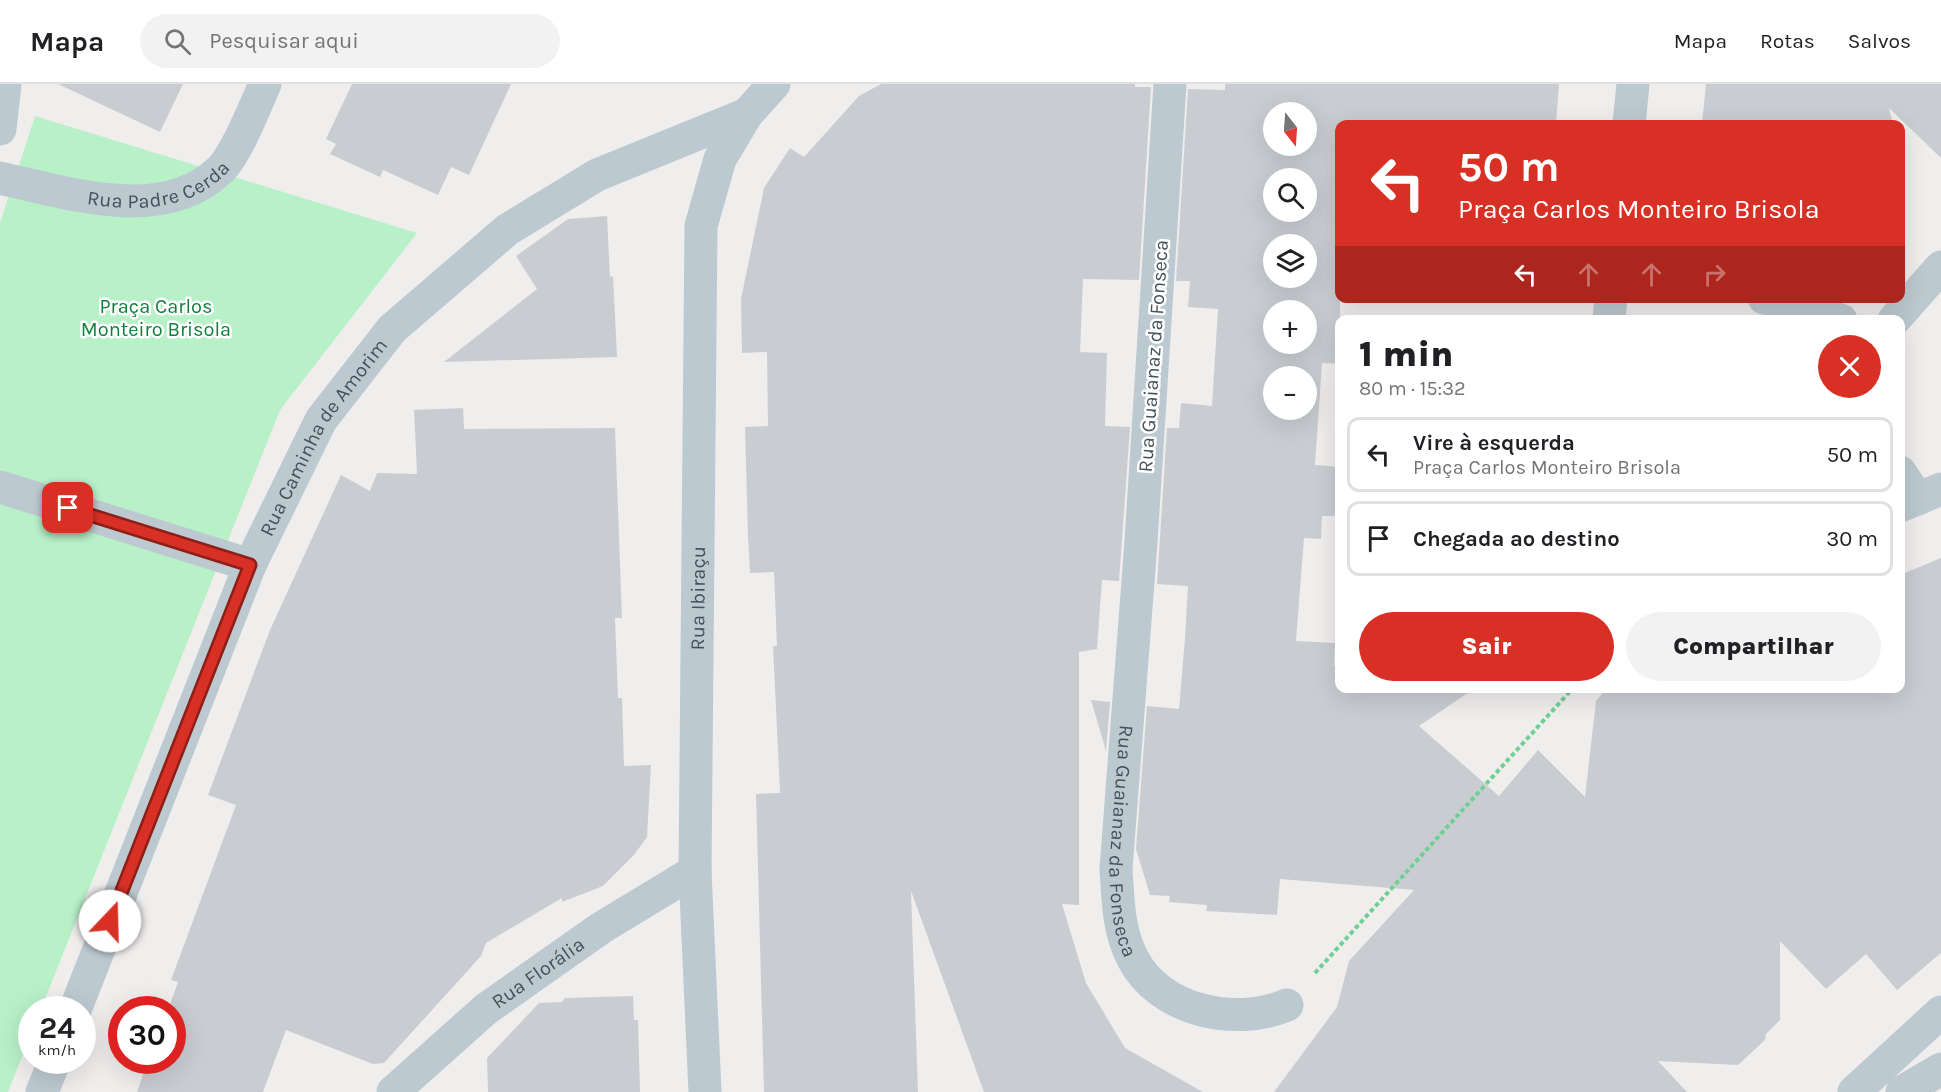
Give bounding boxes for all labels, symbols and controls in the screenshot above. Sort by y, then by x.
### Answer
search box [140,14,560,68]
text: Mapa [30,25,104,58]
icon: search [161,25,194,58]
text: Pesquisar aqui [209,28,359,54]
text: Mapa [1674,29,1727,53]
text: Rotas [1760,29,1815,53]
text: Salvos [1848,29,1911,53]
north arrow [1263,102,1317,156]
map controls [1263,102,1317,420]
text: 50 m [1458,142,1560,192]
icon: left [1359,144,1437,222]
street label: Rua Padre Cerda [86,156,235,213]
button: search [1263,168,1317,222]
text: Praça Carlos Monteiro Brisola [1458,193,1820,225]
button: layers [1263,234,1317,288]
street label: Rua Guaianaz da Fonseca [1134,239,1173,473]
icon: left [1509,258,1542,291]
icon: ahead [1572,258,1605,291]
icon: ahead [1635,258,1668,291]
icon: right [1698,258,1731,291]
park label: Praça Carlos Monteiro Brisola [81,295,231,341]
button: + [1263,300,1317,354]
text: 1 min [1359,333,1453,375]
street label: Rua Caminha de Amorim [255,334,392,540]
button: close [1818,335,1881,398]
button: − [1263,366,1317,420]
text: 80 m · 15:32 [1359,377,1466,400]
text: Vire à esquerda [1413,430,1575,456]
icon: left [1362,438,1395,471]
text: 50 m [1827,442,1878,468]
text: Praça Carlos Monteiro Brisola [1413,456,1681,479]
pin [42,482,93,533]
icon: arrive [51,491,84,524]
icon: arrive [1362,522,1395,555]
text: Chegada ao destino [1413,526,1620,552]
text: 30 m [1826,526,1878,552]
street label: Rua Ibiraçu [686,546,710,650]
button: Sair [1359,612,1614,681]
button: Compartilhar [1626,612,1881,681]
street label: Rua Guaianaz da Fonseca [1104,724,1141,961]
position arrow [78,889,142,953]
street label: Rua Florália [487,932,589,1013]
speed limit sign: 30 [108,996,186,1074]
text: 24 [39,1010,75,1046]
text: km/h [38,1041,76,1059]

